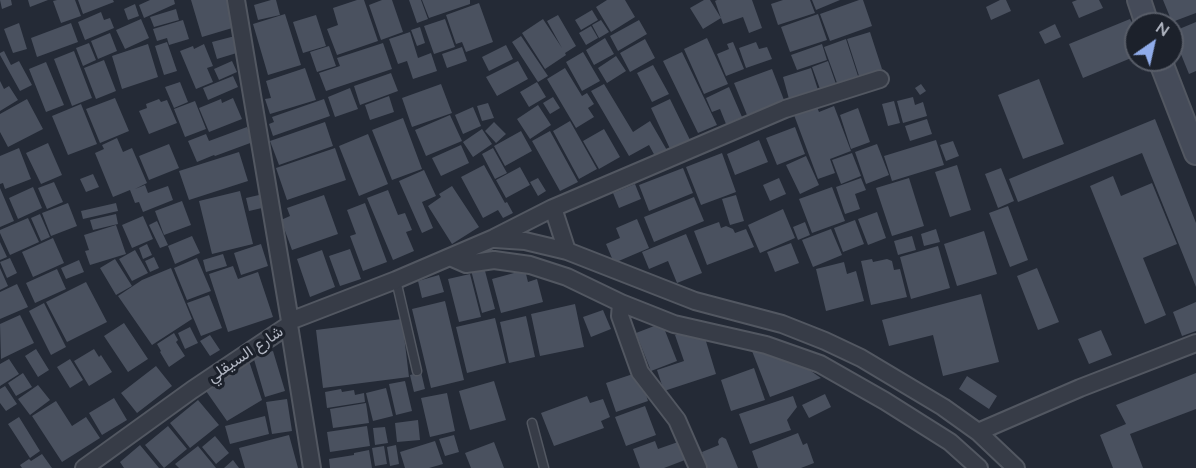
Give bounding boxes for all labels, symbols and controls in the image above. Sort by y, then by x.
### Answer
north arrow [1124,12,1184,72]
text: N [1153,17,1174,40]
street label: شارع السيقلي [203,322,287,386]

